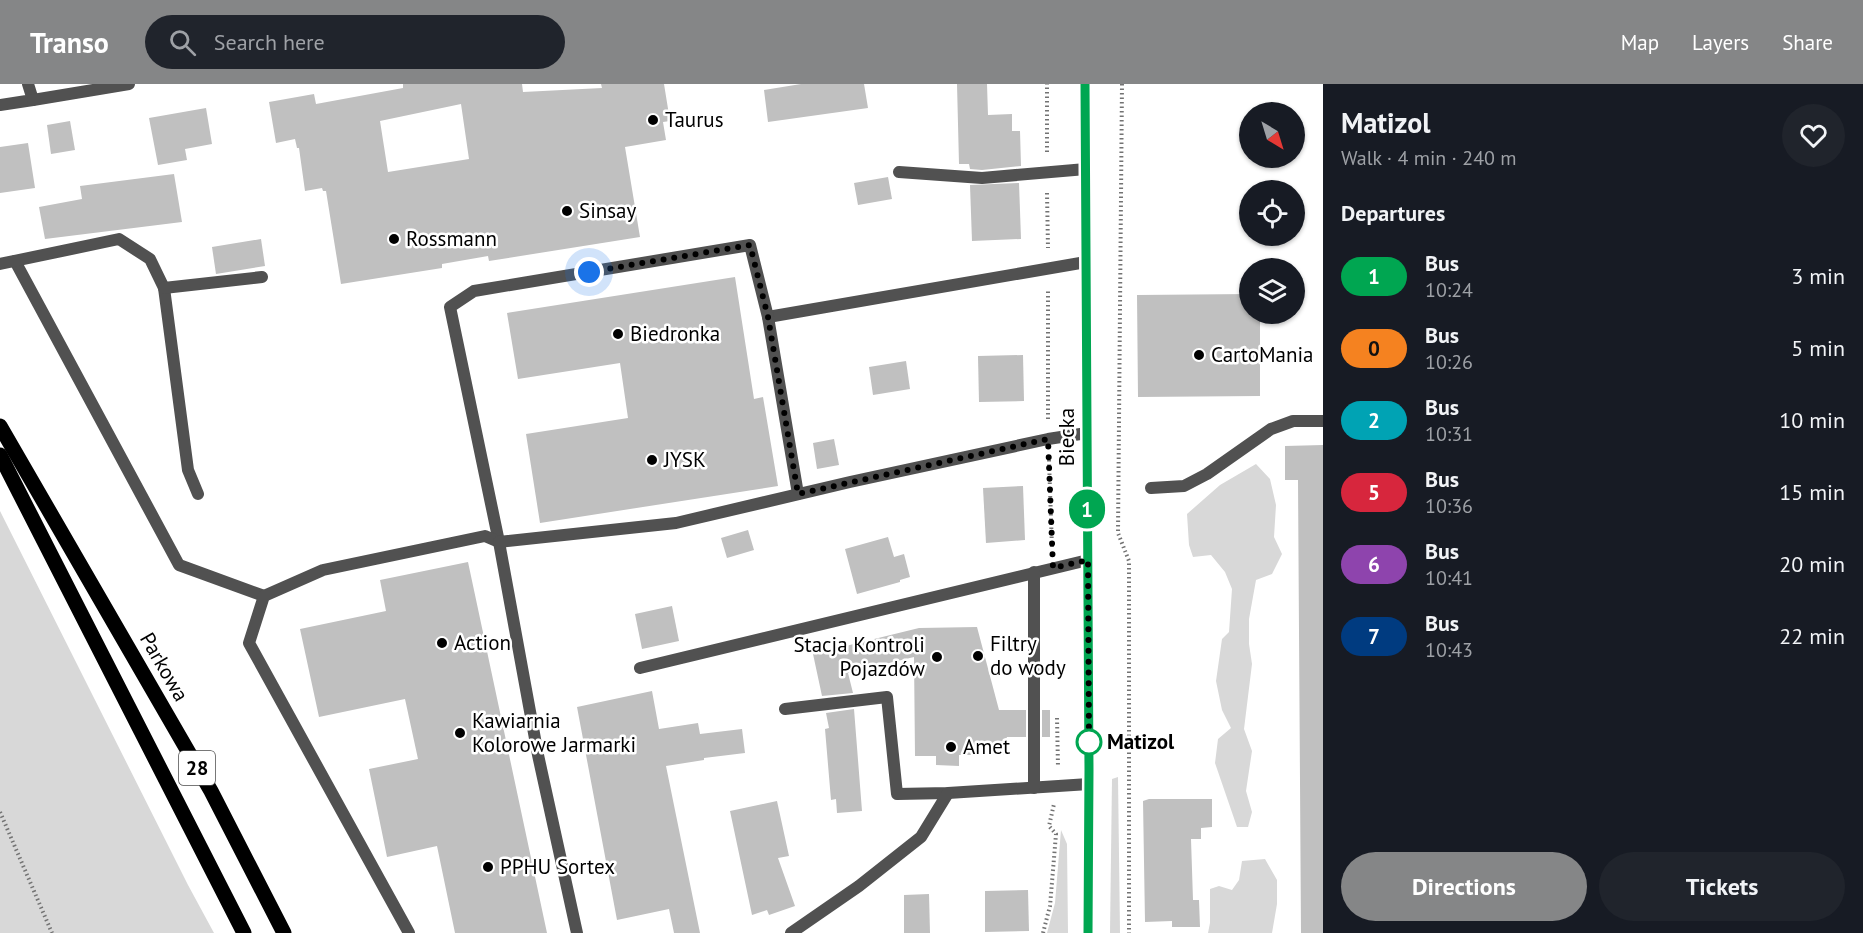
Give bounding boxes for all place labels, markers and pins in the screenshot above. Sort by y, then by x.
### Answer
place label: Taurus [665,106,724,133]
marker: Taurus [646,113,660,127]
place label: Sinsay [579,197,637,224]
marker: Sinsay [560,204,574,218]
place label: Rossmann [406,225,497,252]
marker: Rossmann [387,232,401,246]
place label: Biedronka [630,320,720,347]
marker: Biedronka [611,327,625,341]
place label: CartoMania [1211,341,1314,368]
marker: CartoMania [1192,348,1206,362]
place label: JYSK [663,446,706,473]
marker: JYSK [645,453,659,467]
place label: Action [454,629,511,656]
place label: Filtry do wody [990,630,1066,681]
place label: Stacja Kontroli Pojazdów [793,631,926,682]
marker: Action [435,636,449,650]
marker: Filtry do wody [971,649,985,663]
marker: Stacja Kontroli Pojazdów [930,650,944,664]
place label: Kawiarnia Kolorowe Jarmarki [472,707,636,758]
marker: Kawiarnia Kolorowe Jarmarki [453,726,467,740]
place label: Matizol [1107,728,1175,755]
marker: Matizol [1076,729,1102,755]
place label: Amet [963,733,1010,760]
marker: Amet [944,740,958,754]
place label: PPHU Sortex [500,853,615,880]
marker: PPHU Sortex [481,860,495,874]

